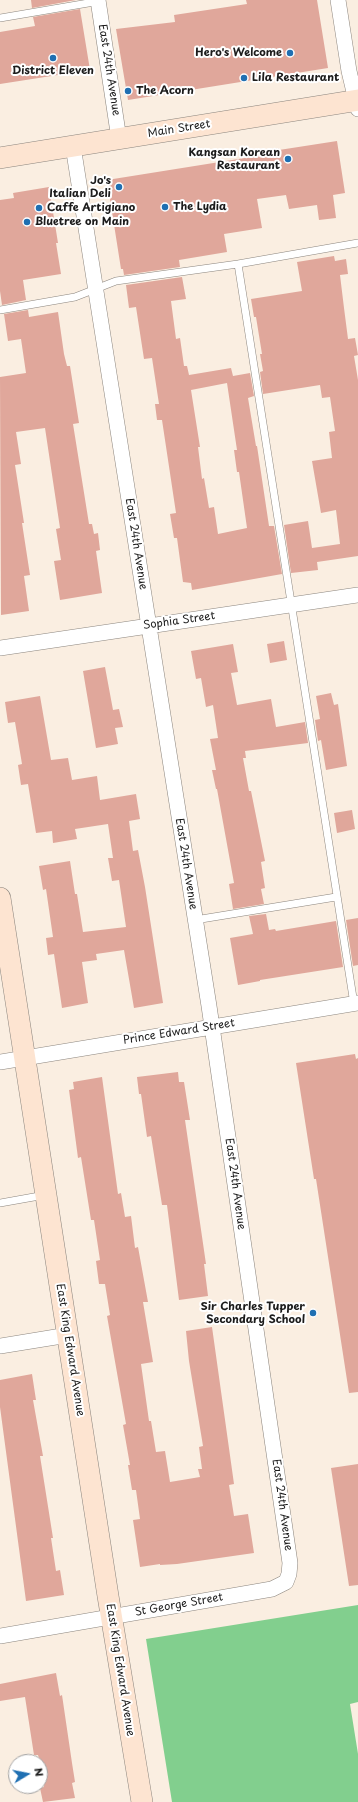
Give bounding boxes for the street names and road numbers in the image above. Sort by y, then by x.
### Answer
street label: East 24th Avenue [95,23,123,117]
street label: Main Street [147,118,211,140]
street label: East 24th Avenue [122,497,150,591]
street label: Sophia Street [142,609,216,633]
street label: East 24th Avenue [172,817,200,911]
street label: Prince Edward Street [122,1017,236,1047]
street label: East 24th Avenue [222,1137,248,1231]
street label: East King Edward Avenue [53,1283,87,1417]
street label: East 24th Avenue [269,1458,295,1552]
street label: St George Street [134,1591,224,1619]
street label: East King Edward Avenue [103,1603,137,1737]

